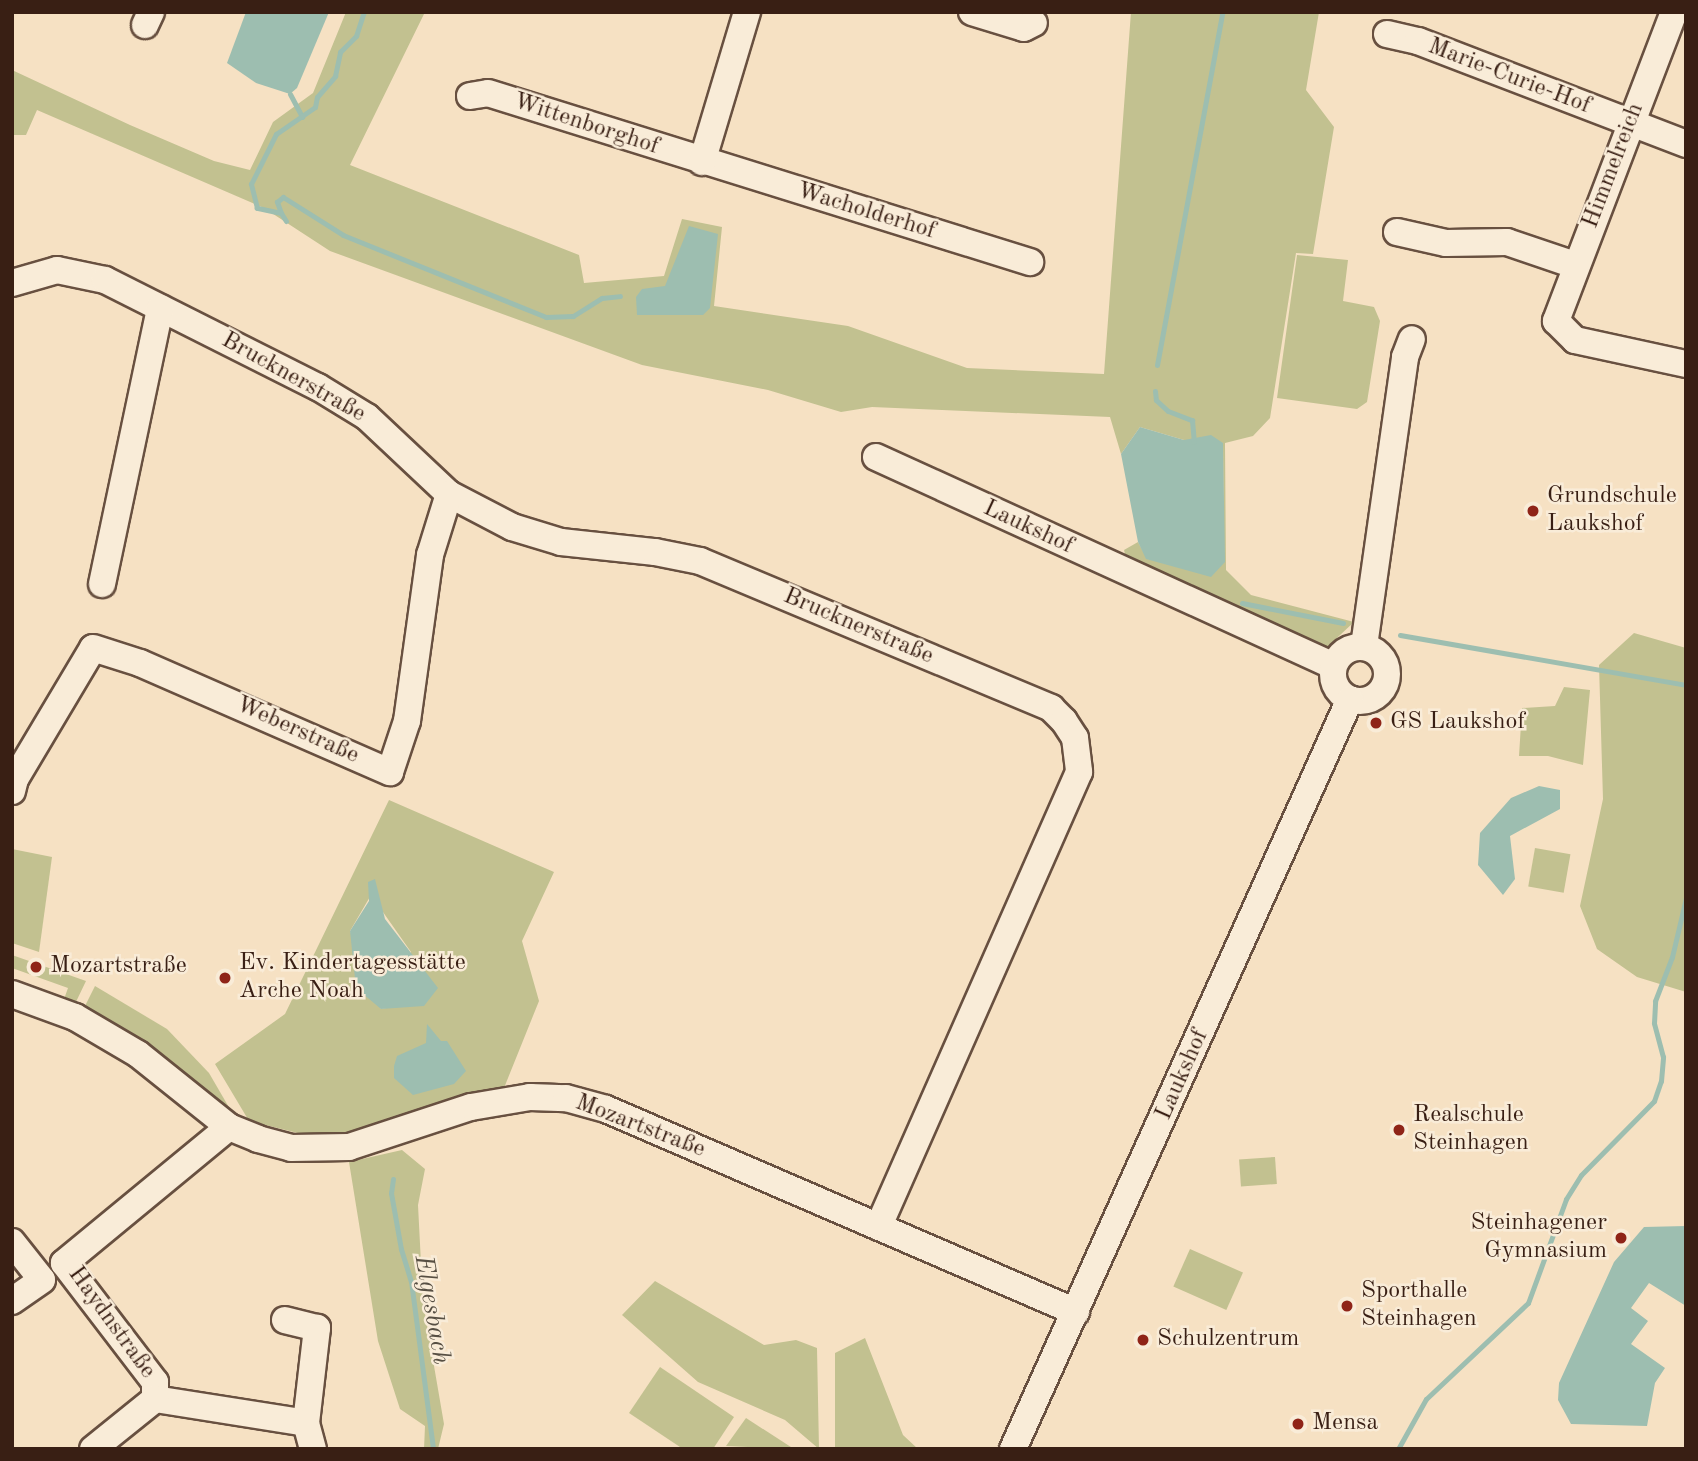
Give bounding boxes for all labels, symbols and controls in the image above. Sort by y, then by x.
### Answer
street label: Marie-Curie-Hof [1424,33,1594,121]
street label: Wittenborghof [509,88,663,162]
street label: Himmelreich [1577,99,1651,233]
street label: Wacholderhof [793,177,939,247]
street label: Brucknerstraße [216,327,370,429]
place label: Grundschule Laukshof [1547,483,1677,539]
street label: Laukshof [978,495,1078,561]
marker: Grundschule Laukshof [1525,503,1541,519]
street label: Brucknerstraße [779,582,937,672]
street label: Weberstraße [231,691,363,771]
place label: GS Laukshof [1390,709,1525,737]
marker: GS Laukshof [1368,715,1384,731]
place label: Ev. Kindertagesstätte Arche Noah [239,950,466,1006]
place label: Mozartstraße [50,953,187,981]
marker: Mozartstraße [28,959,44,975]
marker: Ev. Kindertagesstätte Arche Noah [217,970,233,986]
street label: Laukshof [1150,1025,1216,1125]
street label: Mozartstraße [571,1089,709,1165]
place label: Realschule Steinhagen [1413,1102,1529,1158]
marker: Realschule Steinhagen [1391,1122,1407,1138]
place label: Steinhagener Gymnasium [1470,1210,1607,1266]
marker: Steinhagener Gymnasium [1613,1230,1629,1246]
water label: Elgesbach [406,1253,456,1367]
street label: Haydnstraße [61,1261,161,1385]
place label: Sporthalle Steinhagen [1361,1278,1477,1334]
marker: Sporthalle Steinhagen [1339,1298,1355,1314]
place label: Schulzentrum [1157,1326,1299,1354]
marker: Schulzentrum [1135,1332,1151,1348]
place label: Mensa [1312,1410,1378,1438]
marker: Mensa [1290,1416,1306,1432]

